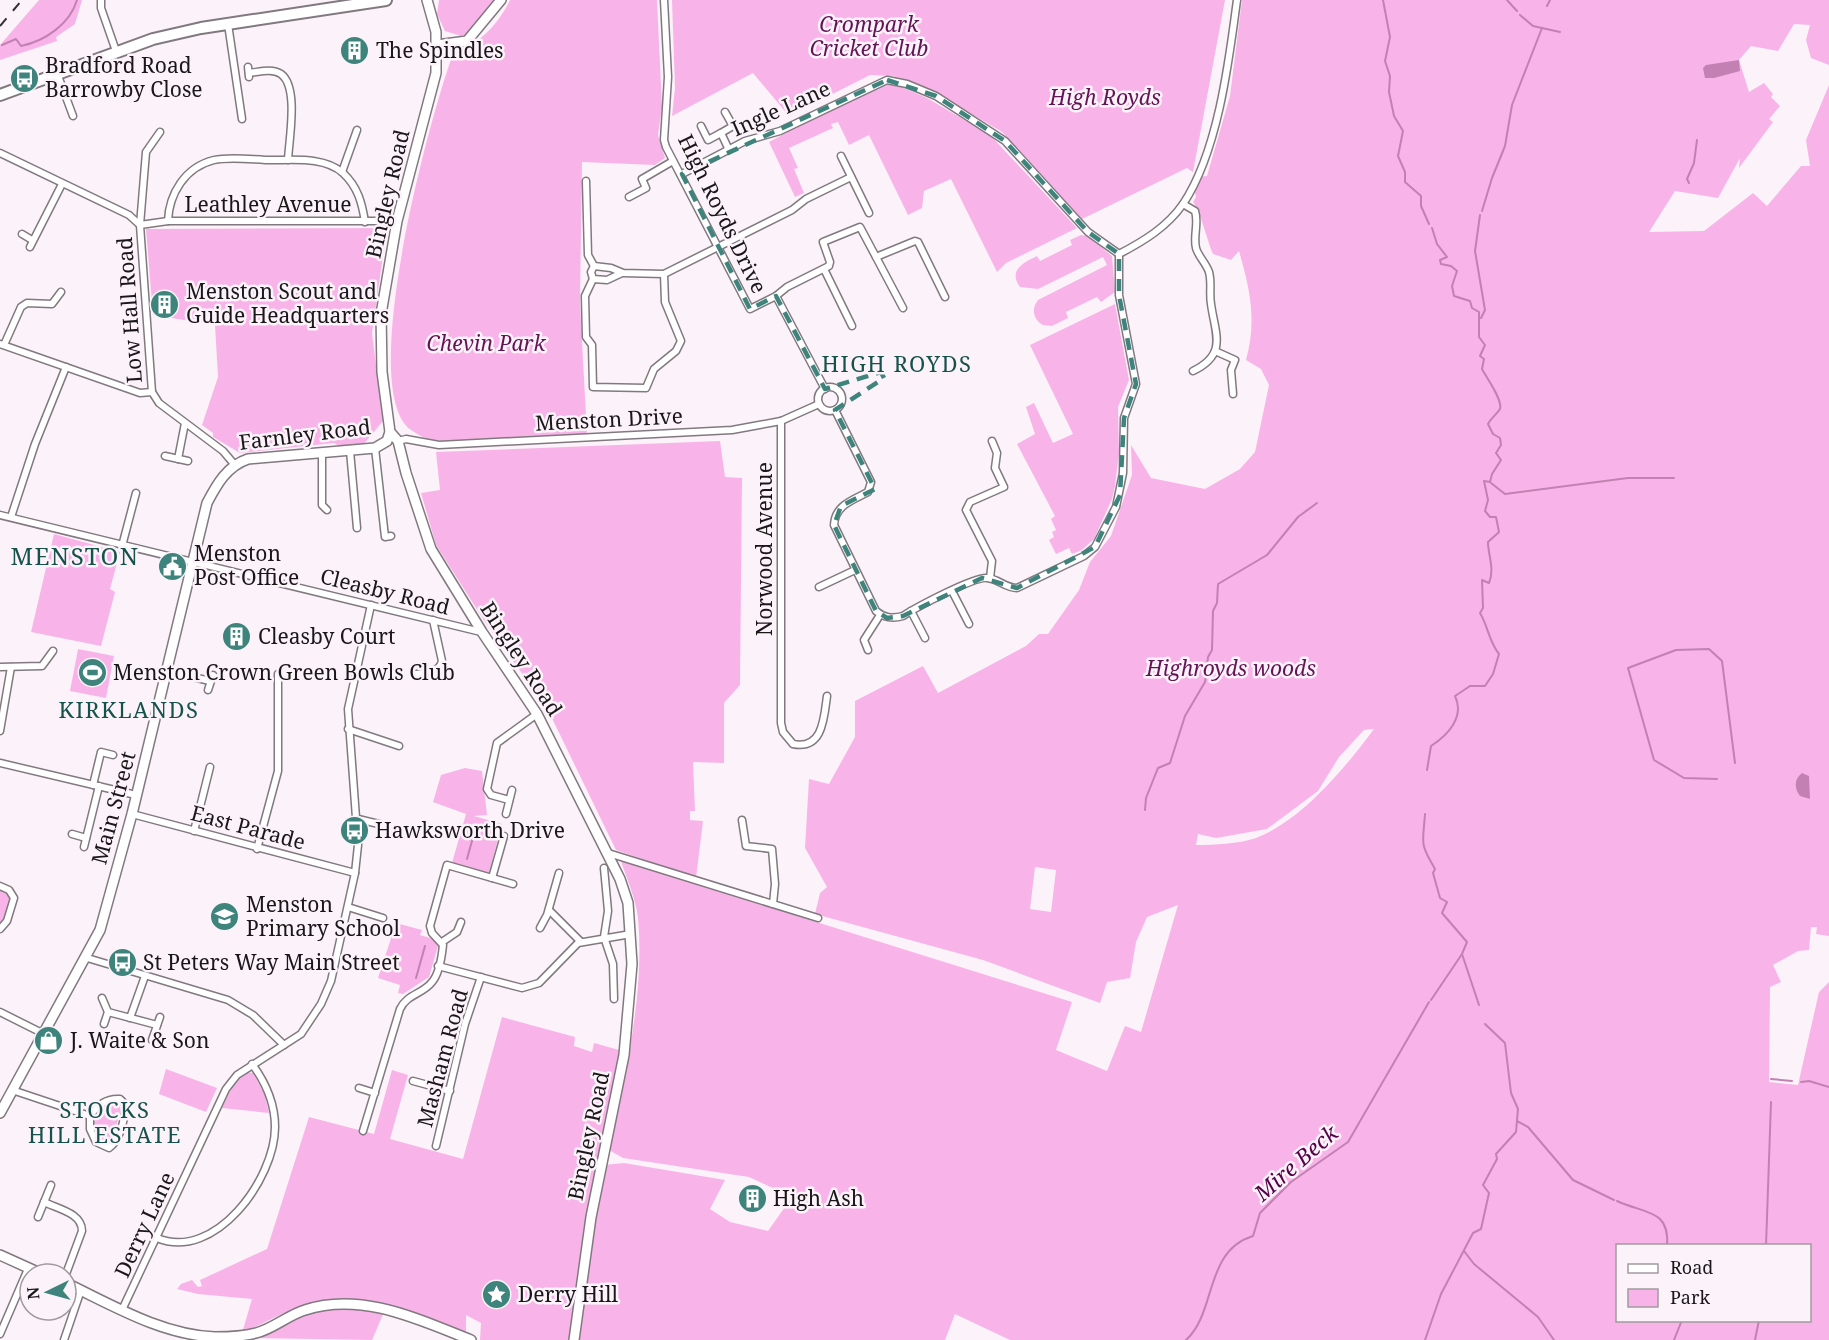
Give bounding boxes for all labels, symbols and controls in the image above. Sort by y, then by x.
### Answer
park label: Crompark Cricket Club [810,10,928,62]
building icon: The Spindles [339,35,371,67]
place label: The Spindles [376,36,504,64]
place label: Bradford Road Barrowby Close [45,51,203,103]
bus stop icon: Bradford Road Barrowby Close [8,62,40,94]
street label: Ingle Lane [727,74,834,142]
park label: High Royds [1048,83,1161,111]
street label: Bingley Road [359,127,415,261]
street label: High Royds Drive [672,129,774,298]
street label: Leathley Avenue [185,190,352,218]
street label: Low Hall Road [110,236,148,384]
place label: Menston Scout and Guide Headquarters [186,277,389,329]
building icon: Menston Scout and Guide Headquarters [149,288,181,320]
park label: Chevin Park [427,329,546,357]
district label: HIGH ROYDS [822,348,972,378]
street label: Menston Drive [534,401,683,437]
street label: Farnley Road [237,412,372,456]
street label: Norwood Avenue [750,462,778,636]
district label: MENSTON [10,539,140,572]
place label: Menston Post Office [194,539,299,591]
public building icon: Menston Post Office [157,550,189,582]
street label: Cleasby Road [318,561,453,621]
street label: Bingley Road [474,596,569,721]
building icon: Cleasby Court [221,621,253,653]
place label: Cleasby Court [258,622,395,650]
park label: Highroyds woods [1145,654,1316,682]
sports icon: Menston Crown Green Bowls Club [76,657,108,689]
place label: Menston Crown Green Bowls Club [113,658,455,686]
district label: KIRKLANDS [59,694,199,724]
street label: Main Street [85,748,142,867]
street label: East Parade [188,798,308,856]
bus stop icon: Hawksworth Drive [338,815,370,847]
place label: Hawksworth Drive [375,816,565,844]
place label: Menston Primary School [246,890,401,942]
school or university icon: Menston Primary School [209,901,241,933]
bus stop icon: St Peters Way Main Street [106,947,138,979]
place label: St Peters Way Main Street [143,948,400,976]
street label: Masham Road [410,985,474,1130]
shop icon: J. Waite & Son [33,1025,65,1057]
place label: J. Waite & Son [69,1026,209,1054]
street label: Bingley Road [561,1069,615,1203]
district label: STOCKS HILL ESTATE [28,1094,182,1149]
water label: Mire Beck [1246,1116,1345,1208]
street label: Derry Lane [107,1167,181,1282]
building icon: High Ash [736,1183,768,1215]
place label: High Ash [773,1184,864,1212]
legend [1616,1244,1811,1322]
text: Road [1670,1255,1713,1279]
north arrow [18,1262,78,1322]
place icon: Derry Hill [481,1279,513,1311]
place label: Derry Hill [518,1280,618,1308]
text: Park [1670,1285,1710,1309]
text: N [22,1286,45,1301]

